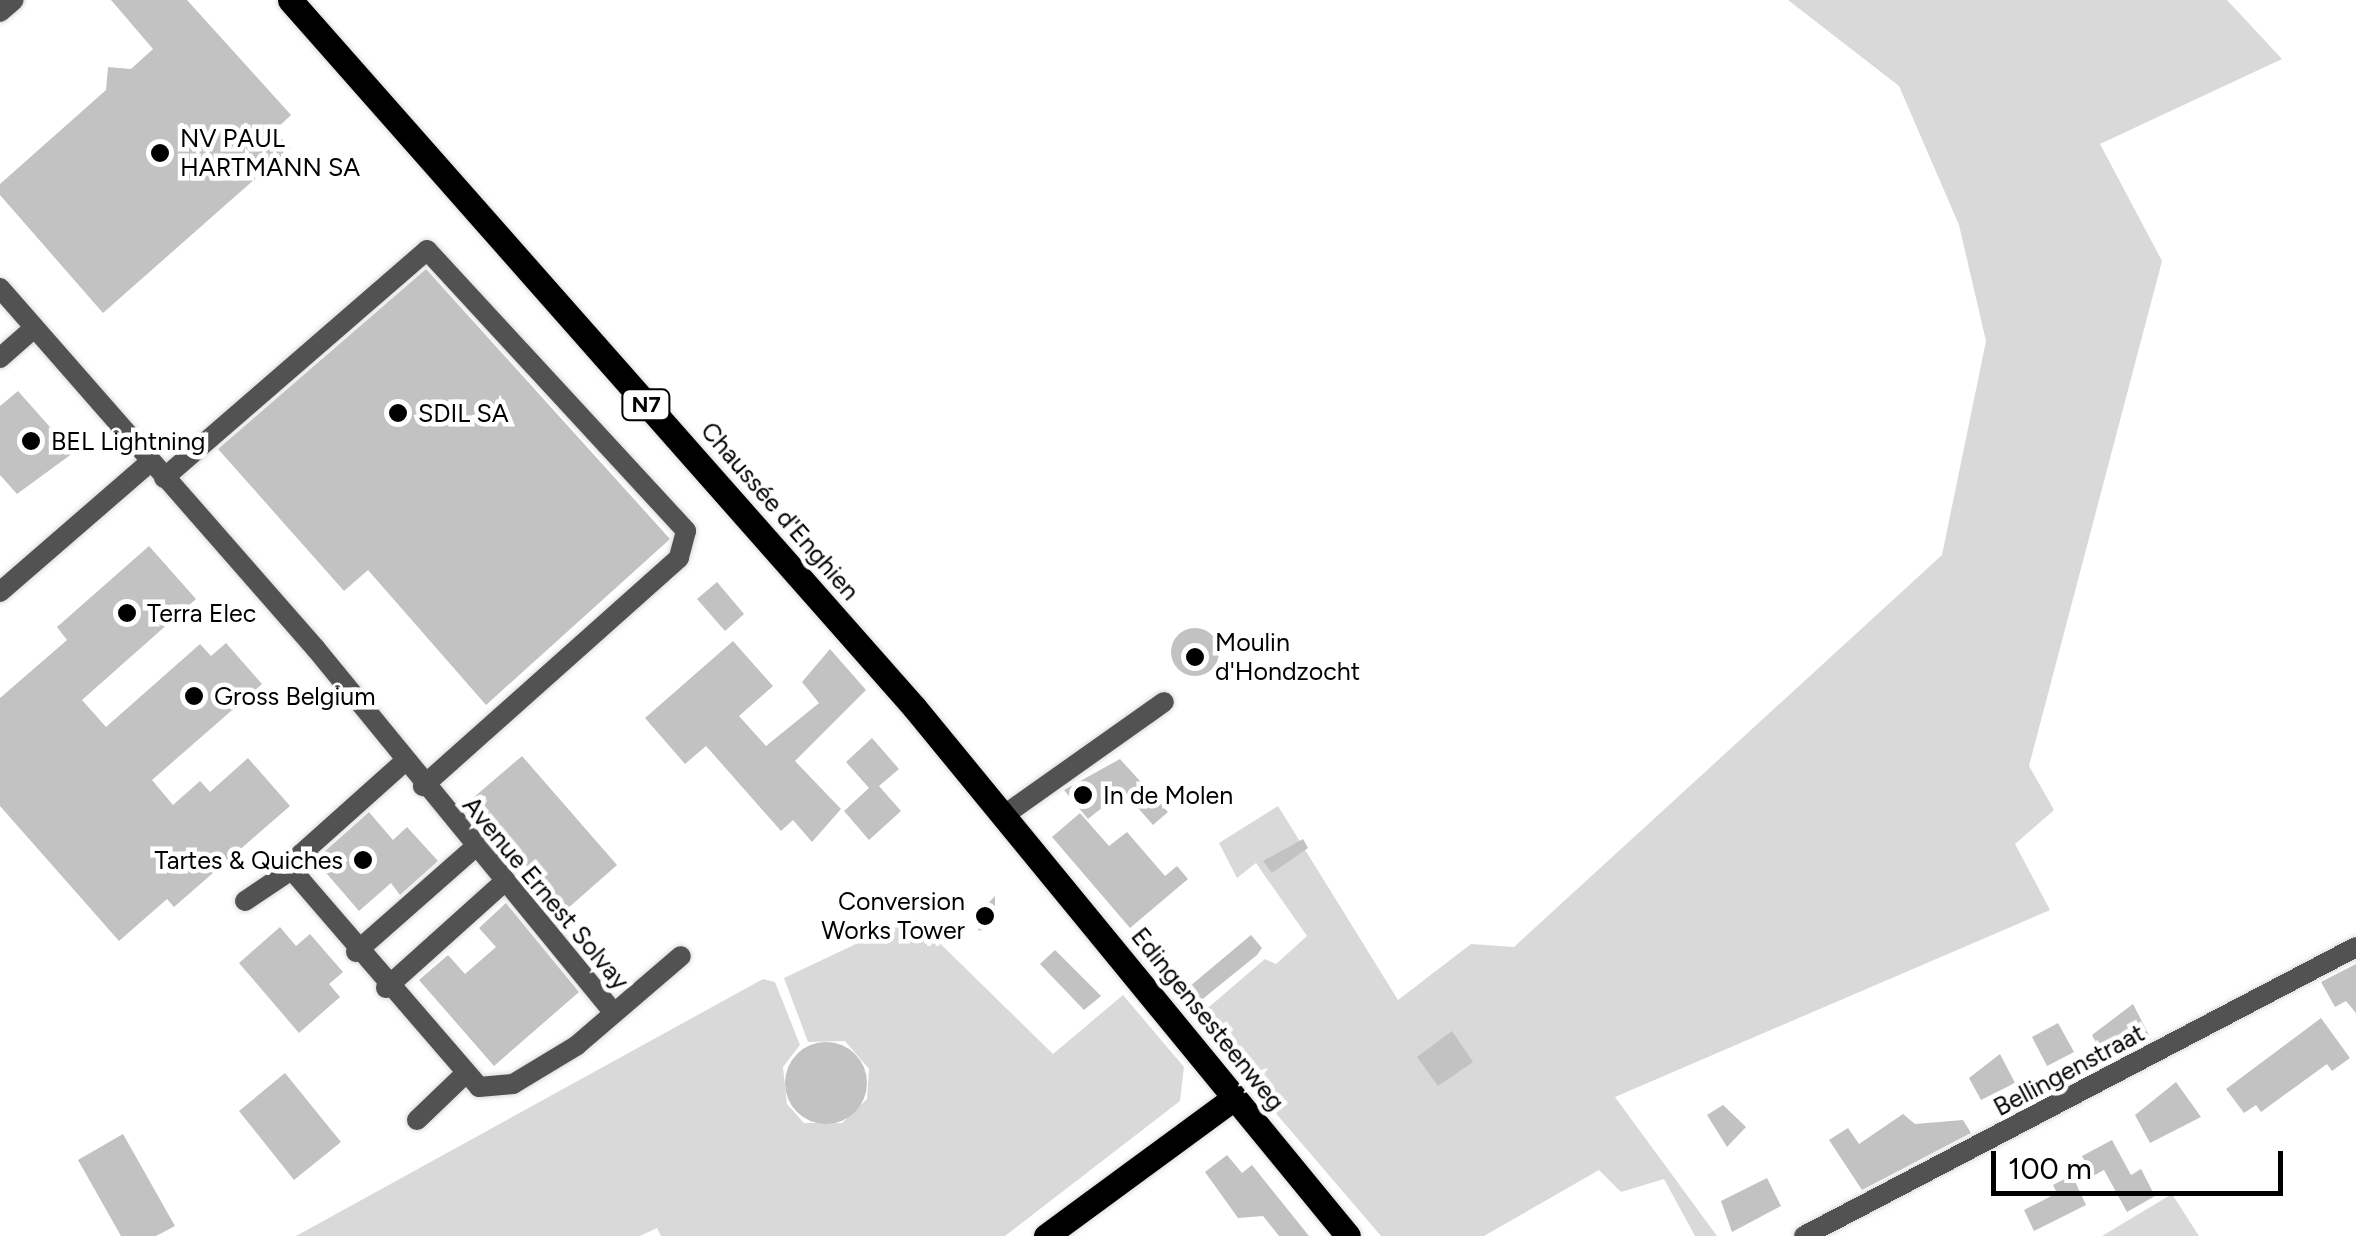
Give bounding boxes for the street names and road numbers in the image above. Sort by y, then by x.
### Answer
road number: N7 [621,388,671,422]
street label: Chaussée d'Enghien [695,416,865,606]
street label: Avenue Ernest Solvay [457,790,635,996]
street label: Edingensesteenweg [1125,922,1291,1116]
street label: Bellingenstraat [1988,1018,2150,1122]

